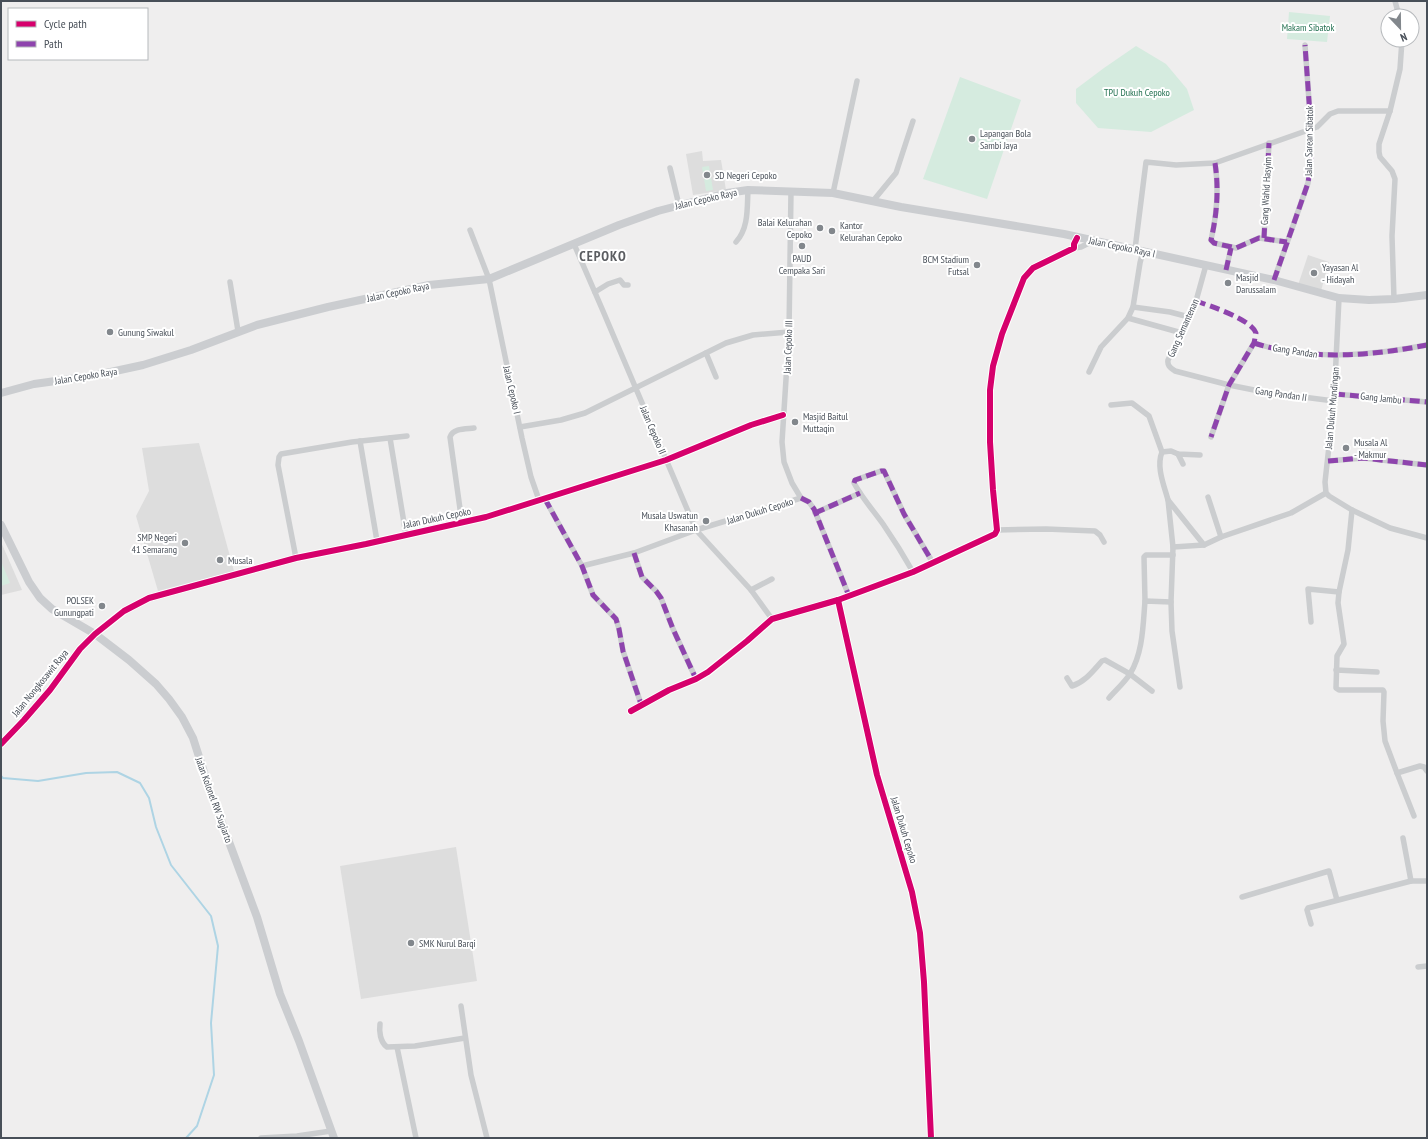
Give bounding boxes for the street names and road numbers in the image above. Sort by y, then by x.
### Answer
street label: Jalan Sarean Sibatok [1302,105,1316,177]
street label: Gang Wahid Hasyim [1258,157,1274,225]
street label: Jalan Cepoko Raya [673,186,738,213]
street label: Jalan Cepoko Raya I [1087,233,1156,260]
street label: Jalan Cepoko Raya [365,279,430,305]
street label: Gang Semantenan [1164,297,1202,359]
street label: Jalan Cepoko III [781,320,795,375]
street label: Gang Pandan [1272,341,1318,361]
street label: Jalan Cepoko I [500,364,524,415]
street label: Jalan Cepoko Raya [53,365,118,388]
street label: Jalan Dukuh Mundingan [1322,366,1342,451]
street label: Gang Pandan II [1254,384,1308,404]
street label: Gang Jambu [1360,389,1402,407]
street label: Jalan Cepoko II [637,403,669,456]
street label: Jalan Dukuh Cepoko [724,495,795,528]
street label: Jalan Dukuh Cepoko [401,504,472,532]
street label: Jalan Nongkosawit Raya [8,647,71,720]
street label: Jalan Kolonel RW Sugiarto [192,755,235,844]
street label: Jalan Dukuh Cepoko [887,794,920,865]

